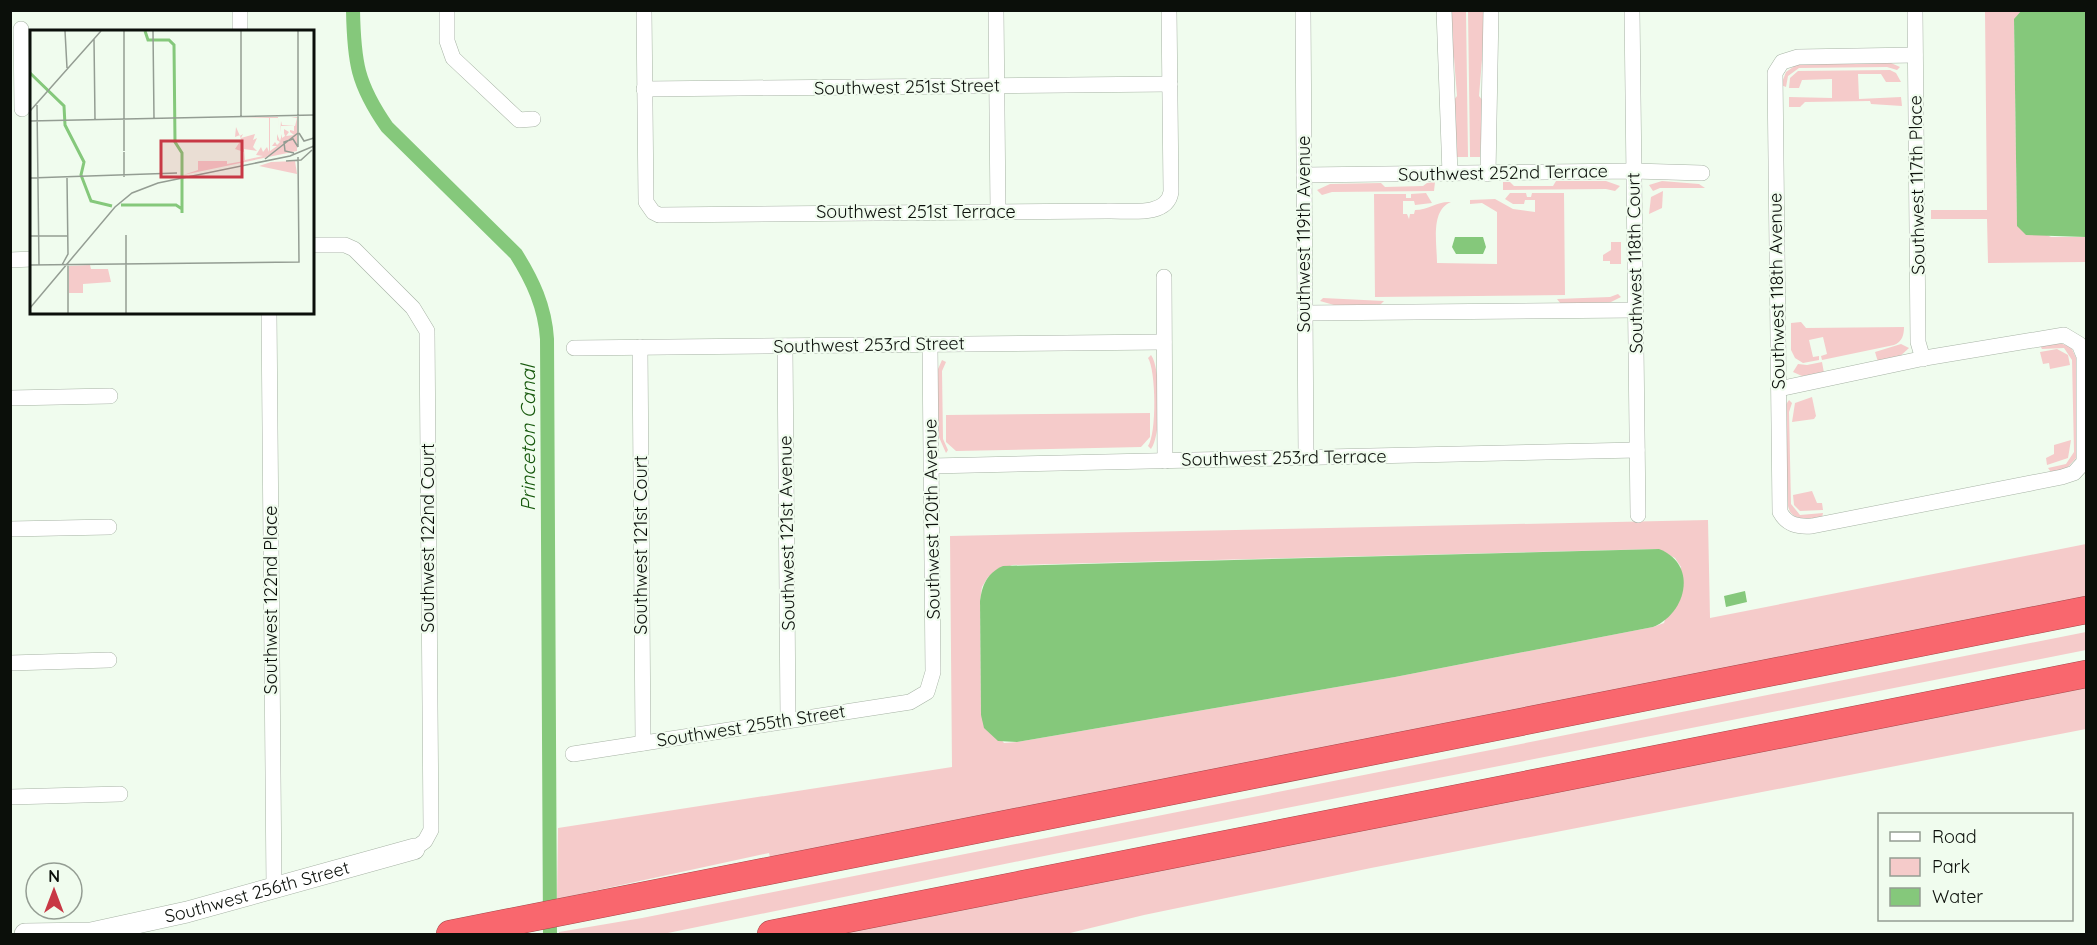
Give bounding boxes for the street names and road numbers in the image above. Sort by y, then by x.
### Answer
street label: Southwest 251st Street [814,73,1000,100]
street label: Southwest 117th Place [1903,95,1930,275]
street label: Southwest 119th Avenue [1292,136,1315,332]
street label: Southwest 252nd Terrace [1398,159,1608,186]
street label: Southwest 118th Court [1621,172,1648,354]
street label: Southwest 118th Avenue [1763,193,1790,389]
street label: Southwest 251st Terrace [816,200,1016,223]
street label: Southwest 253rd Street [773,331,965,358]
street label: Southwest 120th Avenue [918,418,945,620]
street label: Southwest 121st Avenue [773,435,800,631]
street label: Southwest 122nd Court [416,443,439,633]
street label: Southwest 253rd Terrace [1181,444,1387,471]
street label: Southwest 121st Court [629,455,652,635]
street label: Southwest 122nd Place [259,506,282,694]
street label: Southwest 255th Street [655,699,847,752]
street label: Southwest 256th Street [162,855,352,928]

